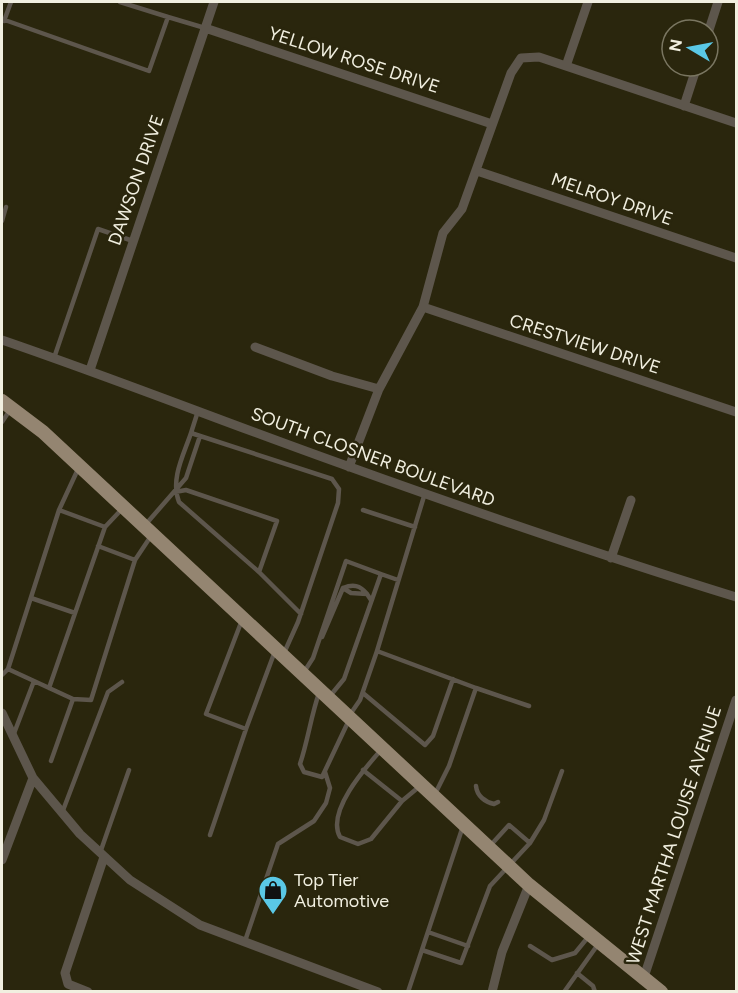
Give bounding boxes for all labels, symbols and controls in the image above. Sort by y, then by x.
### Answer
north arrow [660,18,720,78]
street label: YELLOW ROSE DRIVE [266,22,442,98]
text: N [665,38,686,53]
street label: DAWSON DRIVE [103,112,169,248]
street label: MELROY DRIVE [548,168,676,230]
street label: CRESTVIEW DRIVE [507,309,663,379]
street label: SOUTH CLOSNER BOULEVARD [248,403,498,511]
street label: WEST MARTHA LOUISE AVENUE [622,703,726,967]
place label: Top Tier Automotive [294,869,389,912]
shop icon: Top Tier Automotive [257,874,289,916]

